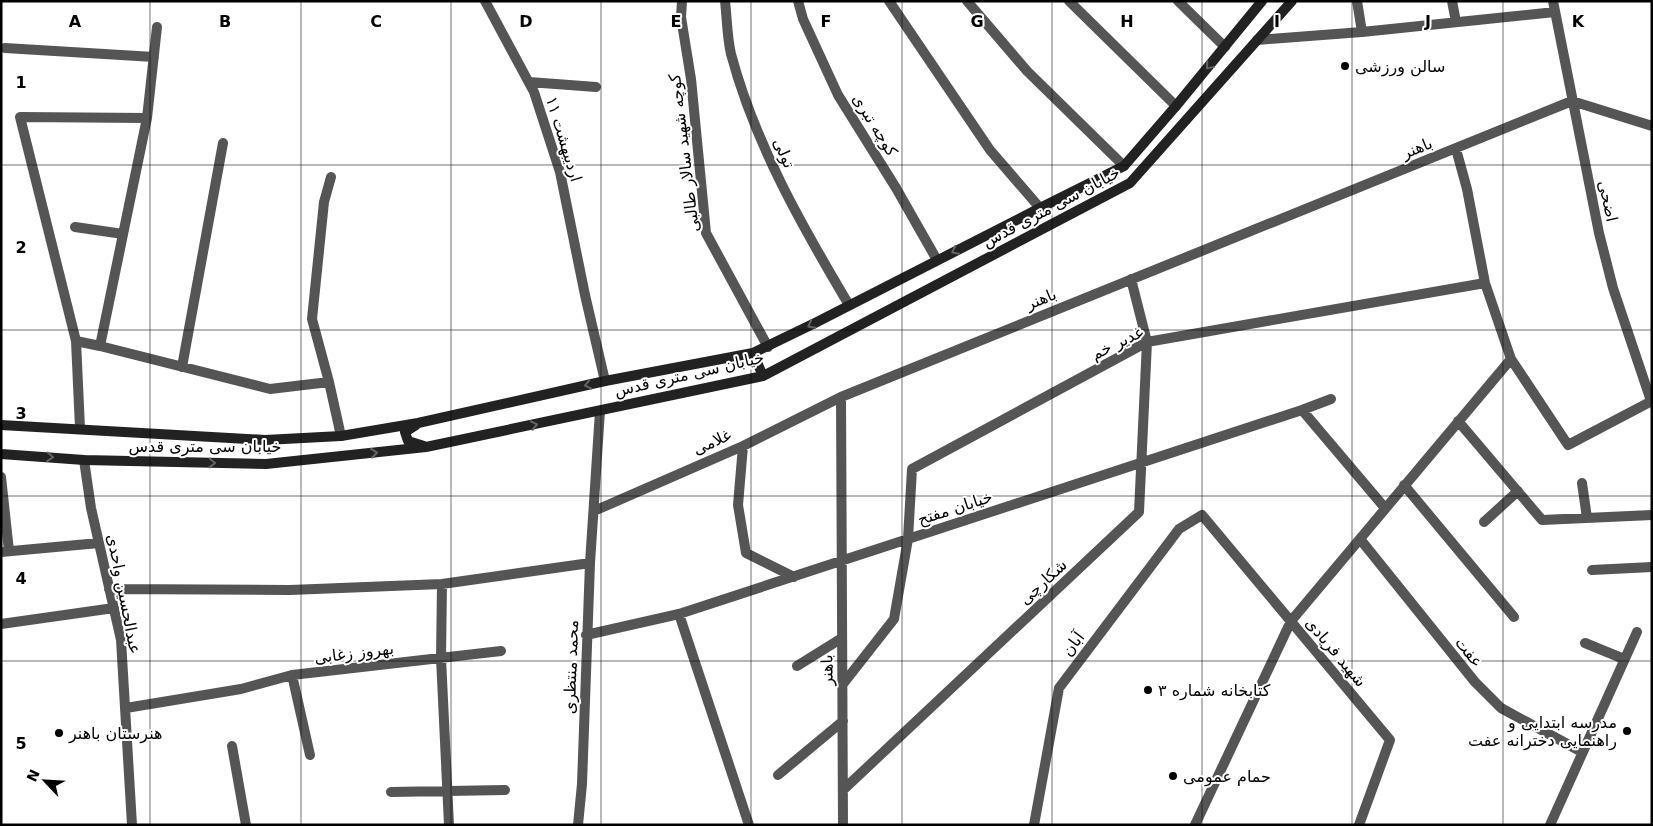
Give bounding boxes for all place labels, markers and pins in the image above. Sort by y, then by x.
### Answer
place label: سالن ورزشی [1355,57,1445,77]
marker: سالن ورزشی [1339,60,1351,72]
place label: کتابخانه شماره ۳ [1158,681,1271,701]
marker: کتابخانه شماره ۳ [1142,684,1154,696]
place label: مدرسه ابتدایی و راهنمایی دخترانه عفت [1468,713,1617,751]
place label: هنرستان باهنر [68,724,162,744]
marker: مدرسه ابتدایی و راهنمایی دخترانه عفت [1621,725,1633,737]
marker: هنرستان باهنر [53,727,65,739]
place label: حمام عمومی [1183,767,1271,787]
marker: حمام عمومی [1167,770,1179,782]

